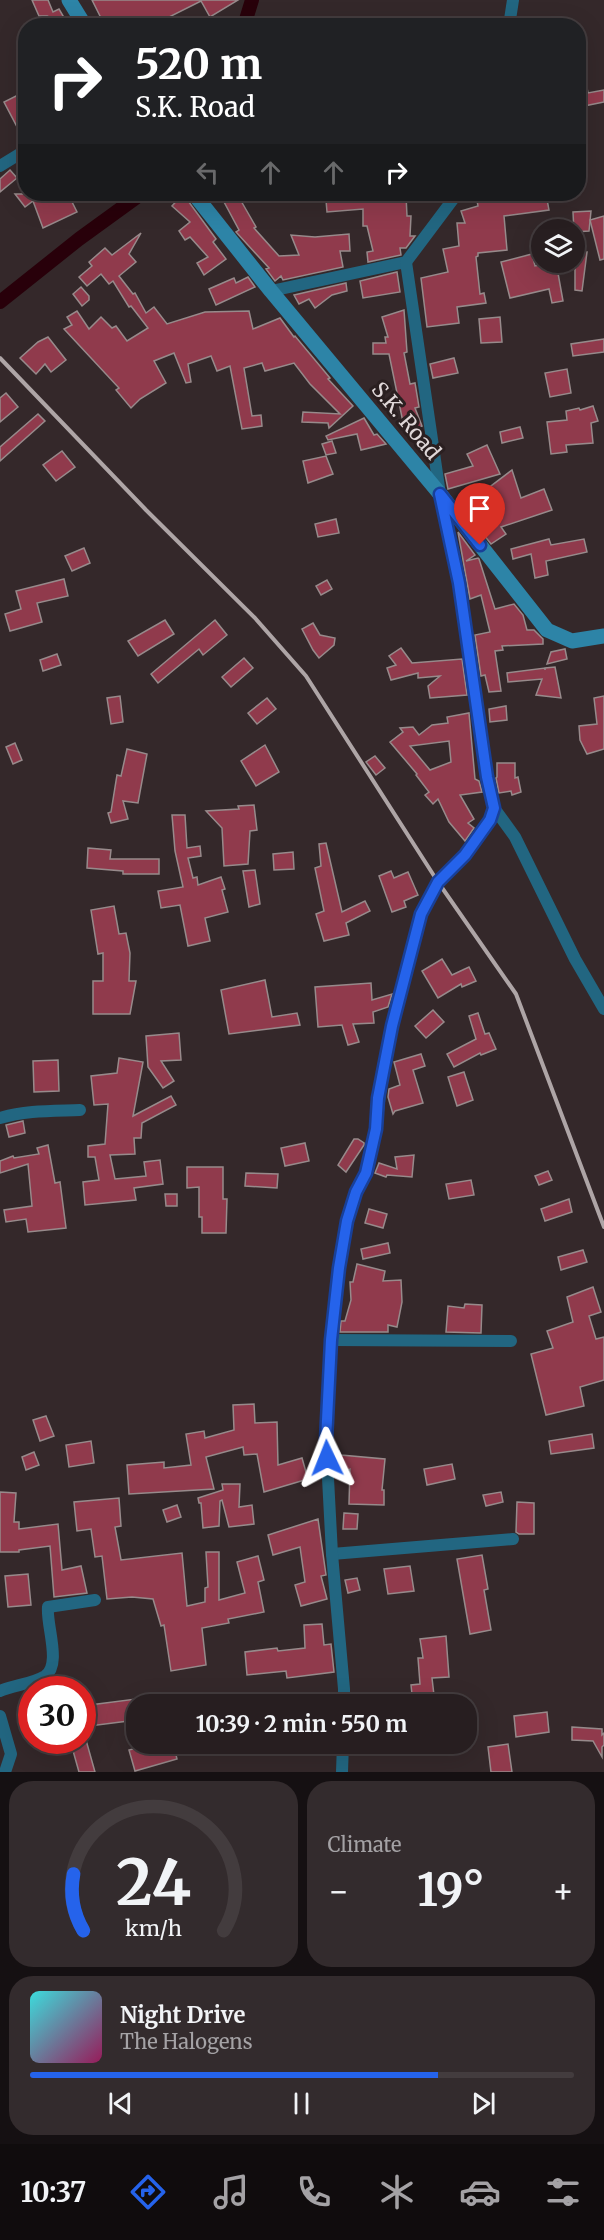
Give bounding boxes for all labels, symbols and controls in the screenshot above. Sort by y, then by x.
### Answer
text: 520 m [135,38,262,90]
icon: right [36,42,114,120]
text: S.K. Road [135,90,255,124]
icon: left [191,156,224,189]
icon: ahead [254,156,287,189]
icon: ahead [317,156,350,189]
icon: right [380,156,413,189]
map controls [531,219,585,273]
button: layers [531,219,585,273]
street label: S.K. Road [366,376,447,465]
pin [454,483,505,545]
icon: arrive [463,492,496,525]
position arrow [295,1426,359,1490]
speed limit sign: 30 [18,1676,96,1754]
text: 10:39 · 2 min · 550 m [196,1710,407,1738]
text: Climate [328,1832,402,1857]
text: 24 [116,1844,191,1922]
text: 19° [417,1862,485,1918]
text: − [328,1871,350,1912]
text: + [552,1871,574,1912]
text: km/h [125,1915,182,1942]
text: Night Drive [120,2001,245,2029]
text: The Halogens [120,2029,252,2054]
icon: previous [104,2087,137,2120]
icon: pause [285,2087,318,2120]
icon: next [467,2087,500,2120]
icon: directions [127,2171,169,2213]
icon: music [210,2171,252,2213]
icon: phone [293,2171,335,2213]
icon: climate [376,2171,418,2213]
icon: car [459,2171,501,2213]
icon: filters [542,2171,584,2213]
text: 10:37 [20,2175,86,2209]

